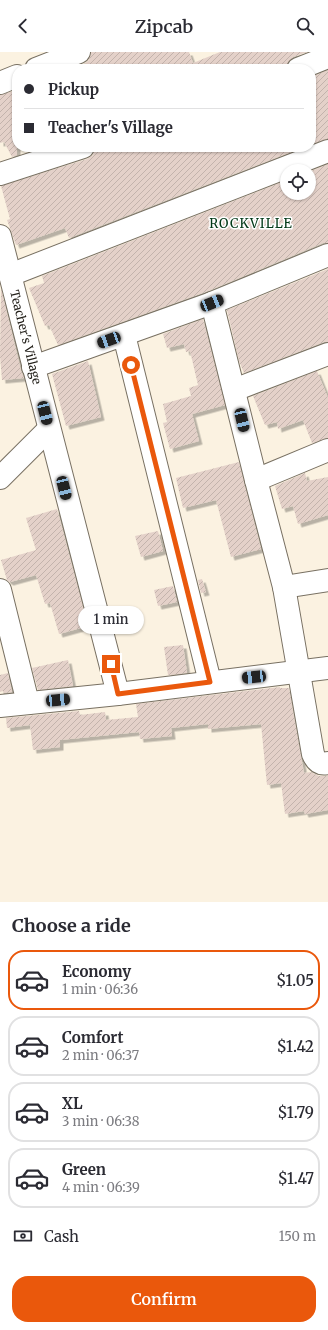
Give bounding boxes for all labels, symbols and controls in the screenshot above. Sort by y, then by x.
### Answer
icon: back [12,15,34,37]
text: Zipcab [135,15,193,38]
icon: search [294,15,316,37]
text: Pickup [48,80,99,99]
text: Teacher's Village [48,118,173,137]
map controls [280,164,316,200]
button: locate [280,164,316,200]
district label: ROCKVILLE [209,215,293,232]
street label: Teacher's Village [7,288,45,386]
car [199,293,225,313]
car [96,330,122,350]
route start [122,356,140,374]
car [36,400,54,426]
car [233,407,251,433]
car [55,475,73,501]
callout: 1 min [78,606,144,634]
text: 1 min [94,611,128,628]
route end [102,655,120,673]
car [241,670,267,684]
car [46,693,70,707]
text: Choose a ride [12,914,131,937]
icon: car [14,962,50,998]
text: Economy [62,962,131,981]
text: $1.05 [276,971,314,990]
text: 1 min · 06:36 [62,981,138,998]
icon: car [14,1028,50,1064]
text: Comfort [62,1028,123,1047]
text: $1.42 [277,1037,314,1056]
text: 2 min · 06:37 [62,1047,139,1064]
icon: car [14,1094,50,1130]
text: XL [62,1094,83,1113]
text: $1.79 [278,1103,314,1122]
text: 3 min · 06:38 [62,1113,140,1130]
icon: car [14,1160,50,1196]
text: Green [62,1160,106,1179]
text: $1.47 [278,1169,314,1188]
text: 4 min · 06:39 [62,1179,140,1196]
icon: cash [12,1225,34,1247]
text: Cash [44,1227,79,1246]
text: 150 m [279,1228,316,1245]
button: Confirm [12,1276,316,1322]

